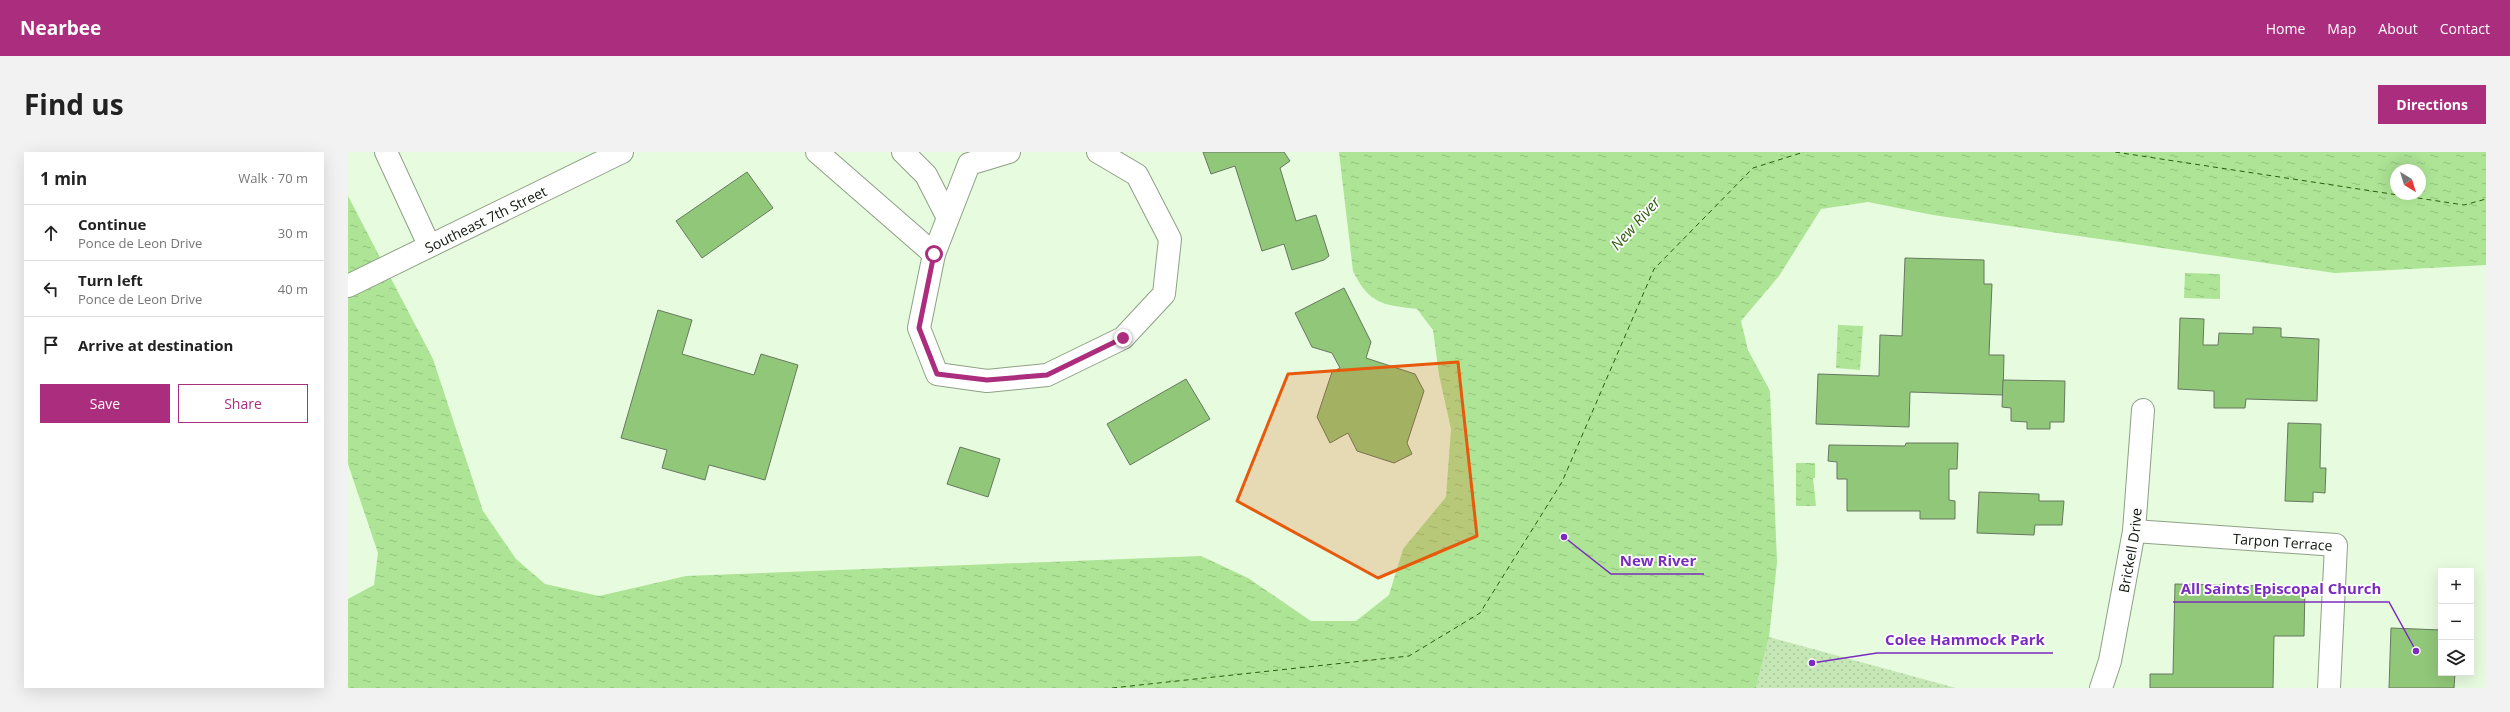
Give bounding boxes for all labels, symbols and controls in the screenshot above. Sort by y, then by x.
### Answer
text: Nearbee [20,15,101,41]
text: Home [2266,19,2305,38]
text: Map [2327,19,2356,38]
text: About [2378,19,2418,38]
text: Contact [2440,19,2490,38]
text: Find us [24,85,124,123]
button: Directions [2378,85,2486,124]
north arrow [2390,164,2426,200]
text: 1 min [40,167,87,190]
text: Walk · 70 m [238,169,308,187]
street label: Southeast 7th Street [421,181,550,257]
water label: New River [1606,191,1665,254]
text: Continue [78,214,146,234]
icon: ahead [40,222,62,244]
text: 30 m [278,224,308,242]
text: Ponce de Leon Drive [78,234,202,252]
route start [925,245,943,263]
text: Turn left [78,270,143,290]
icon: left [40,278,62,300]
text: 40 m [278,280,308,298]
text: Ponce de Leon Drive [78,290,202,308]
route end [1114,329,1132,347]
icon: arrive [40,334,62,356]
text: Arrive at destination [78,335,233,355]
button: Save [40,384,170,423]
button: Share [178,384,308,423]
street label: Brickell Drive [2113,507,2145,594]
street label: Tarpon Terrace [2232,528,2333,554]
callout: New River [1611,547,1704,574]
text: New River [1620,550,1696,570]
map controls [2438,568,2474,676]
button: + [2438,568,2474,604]
callout: All Saints Episcopal Church [2173,575,2389,602]
text: All Saints Episcopal Church [2181,578,2381,598]
button: − [2438,604,2474,640]
callout: Colee Hammock Park [1877,626,2053,653]
text: Colee Hammock Park [1885,629,2046,649]
button: layers [2438,640,2474,676]

